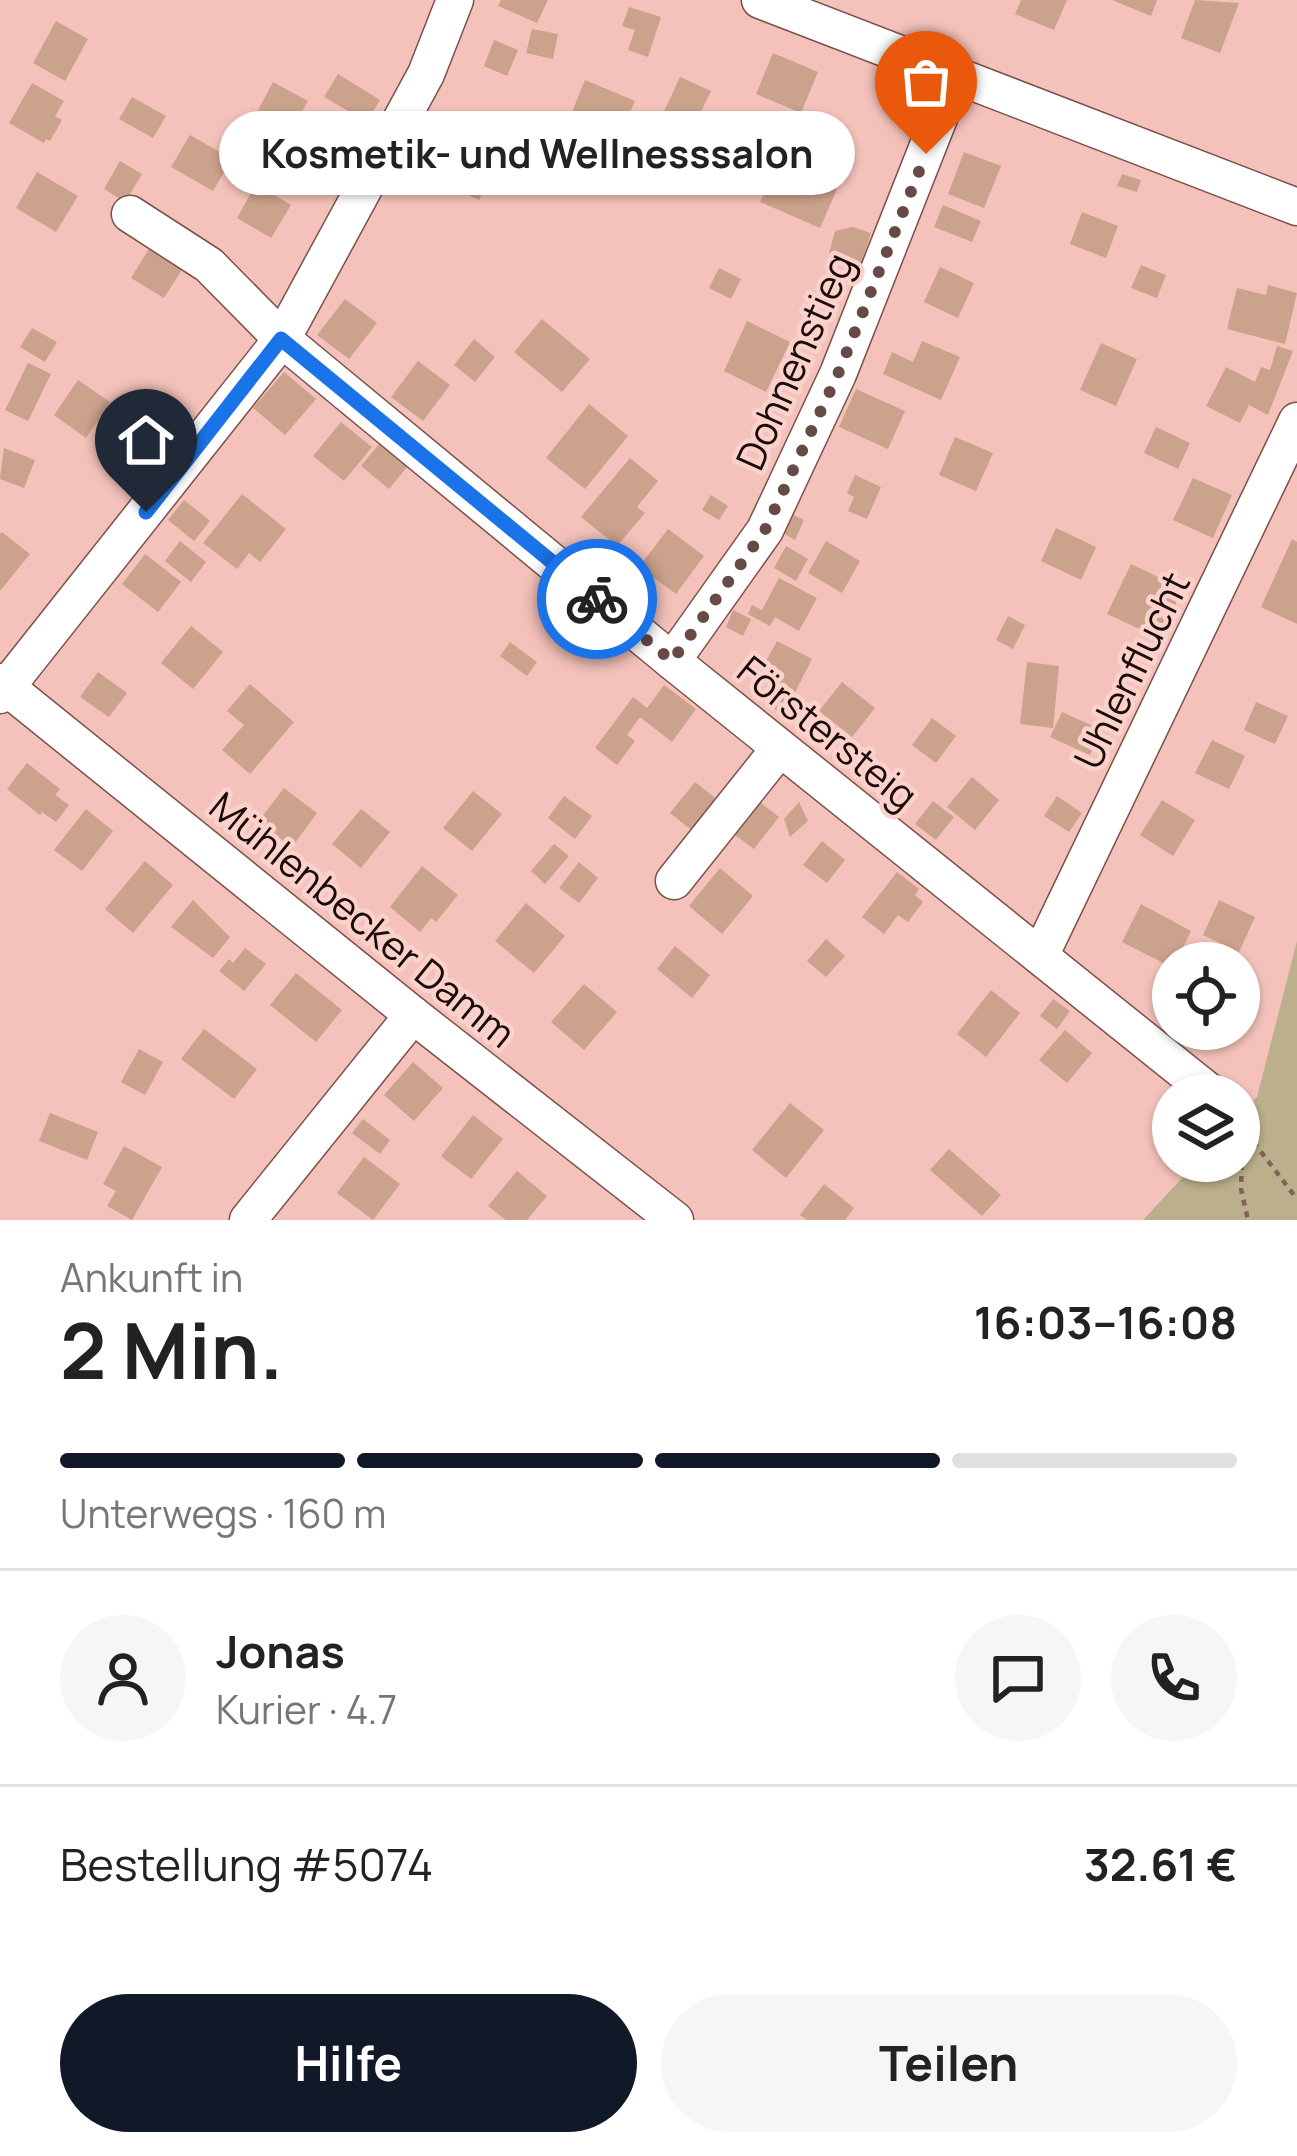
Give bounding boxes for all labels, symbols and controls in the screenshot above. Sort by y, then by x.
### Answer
pin [875,31,977,154]
icon: bag [893,49,959,115]
callout: Kosmetik- und Wellnesssalon [218,112,854,196]
text: Kosmetik- und Wellnesssalon [261,126,813,180]
street label: Dohnenstieg [722,244,866,478]
pin [95,389,197,512]
icon: home [113,407,179,473]
courier [537,539,657,659]
street label: Uhlenflucht [1060,562,1202,778]
icon: bike [564,566,630,632]
street label: Förstersteig [727,643,929,821]
street label: Mühlenbecker Damm [199,779,527,1059]
map controls [1152,942,1260,1182]
button: locate [1152,942,1260,1050]
button: layers [1152,1074,1260,1182]
text: Ankunft in [60,1250,243,1304]
text: 16:03–16:08 [974,1291,1237,1353]
text: 2 Min. [60,1296,283,1402]
text: Unterwegs · 160 m [60,1486,386,1540]
button: person [60,1615,186,1741]
button: chat [955,1615,1081,1741]
button: phone [1111,1615,1237,1741]
text: Jonas [216,1620,345,1682]
text: Kurier · 4.7 [216,1682,397,1736]
text: Bestellung #5074 [60,1833,433,1895]
text: 32.61 € [1084,1833,1237,1895]
button: Hilfe [60,1994,637,2132]
button: Teilen [661,1994,1237,2132]

